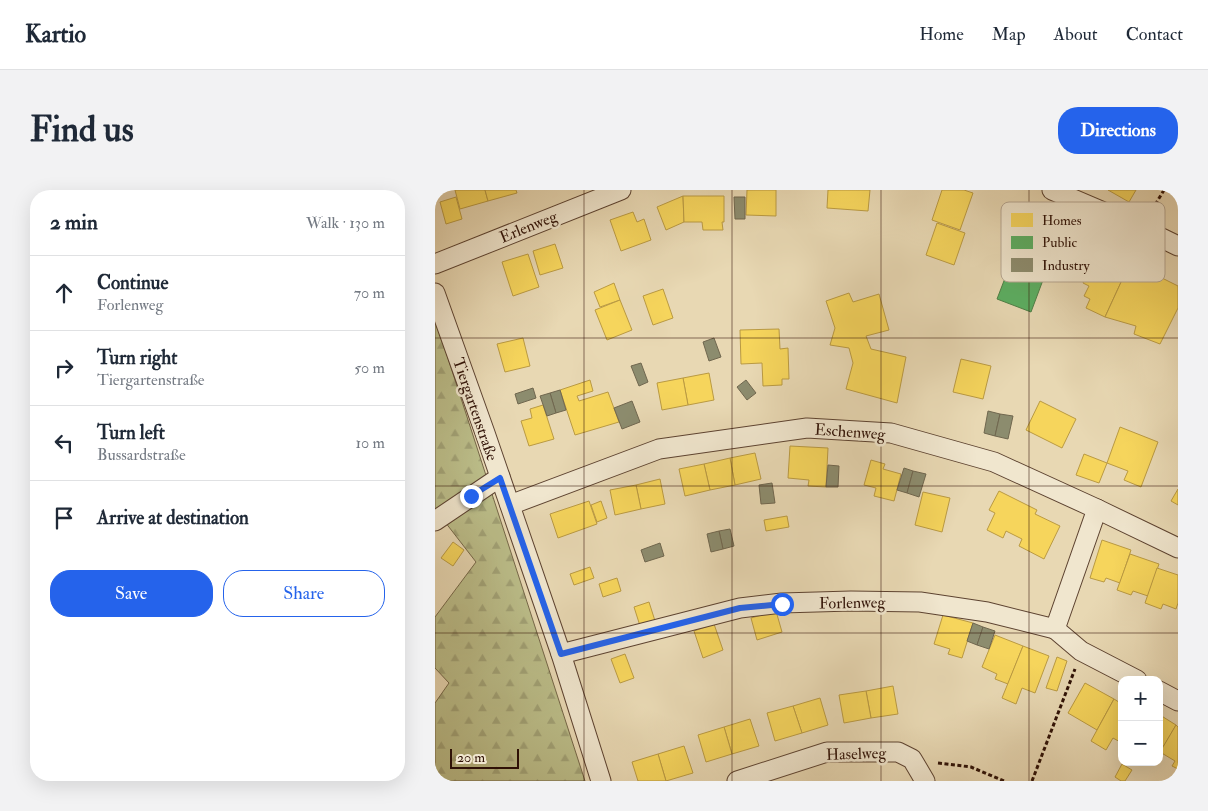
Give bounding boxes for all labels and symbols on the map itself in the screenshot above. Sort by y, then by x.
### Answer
legend [1001,202,1165,282]
street label: Erlenweg [497,206,561,248]
text: Homes [1042,212,1082,229]
text: Public [1042,234,1077,251]
text: Industry [1042,257,1091,275]
street label: Tiergartenstraße [448,355,502,464]
street label: Eschenweg [814,420,887,445]
route end [460,485,483,508]
street label: Forlenweg [819,592,886,614]
route start [771,593,794,616]
street label: Haselweg [826,743,888,765]
scale bar [450,746,519,769]

